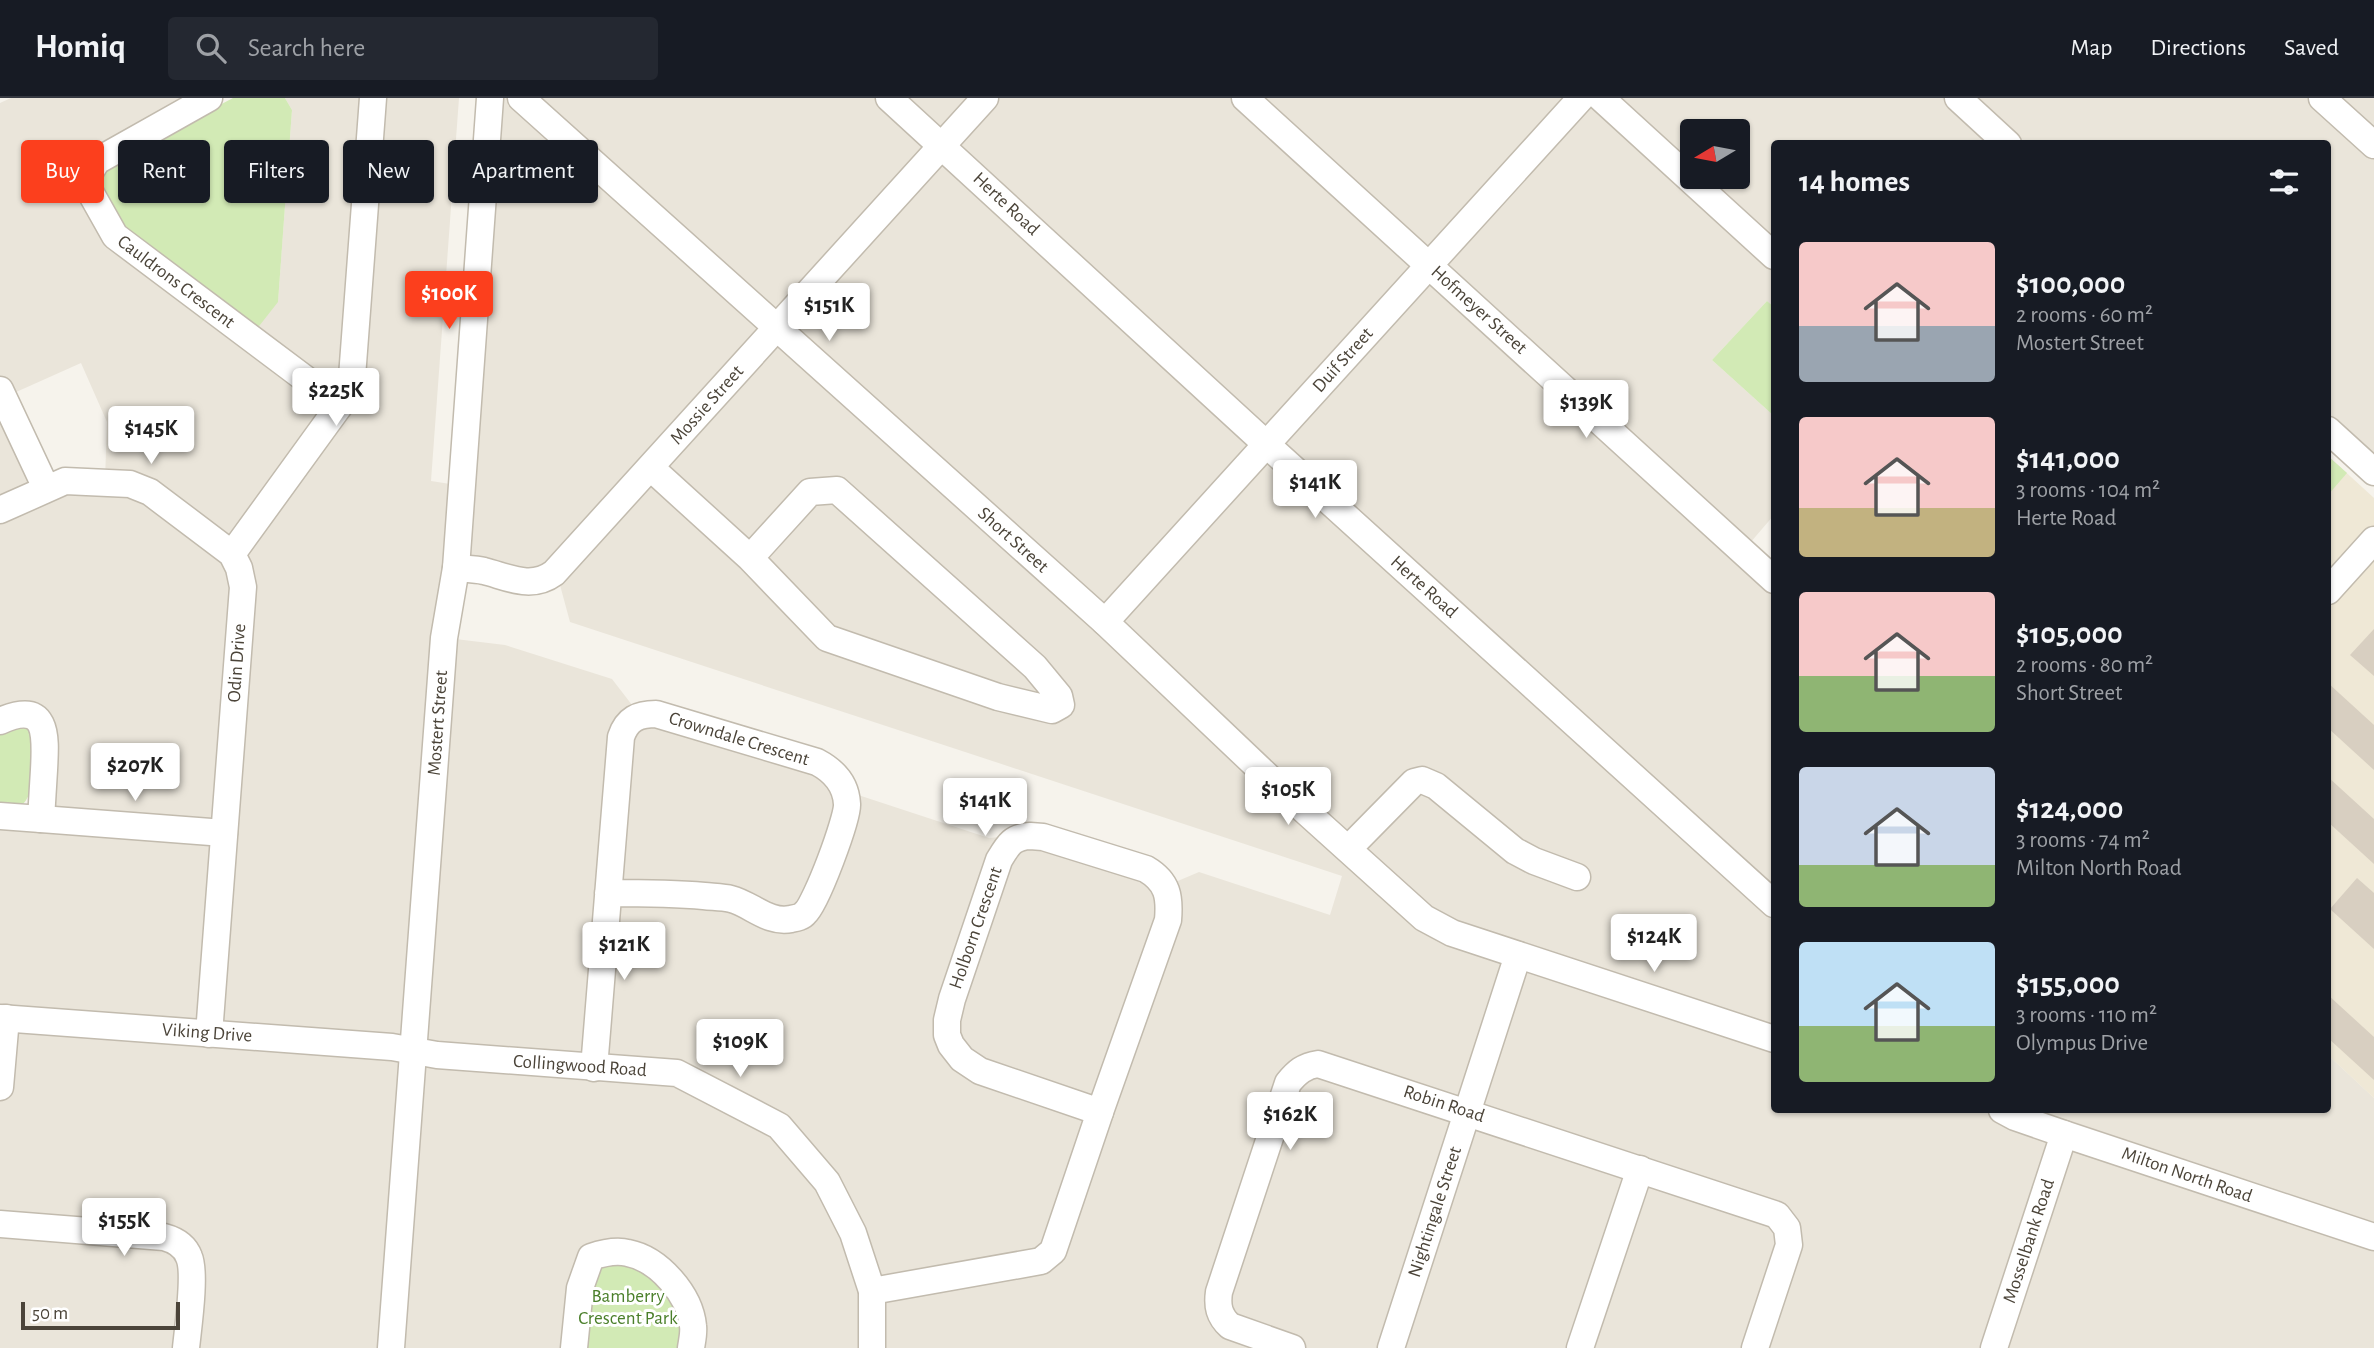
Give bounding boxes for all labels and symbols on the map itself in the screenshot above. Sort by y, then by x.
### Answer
north arrow [1680,119,1750,189]
street label: Herte Road [969,169,1043,239]
street label: Cauldrons Crescent [114,232,238,332]
street label: Hofmeyer Street [1427,262,1531,358]
pin: $100K [400,272,498,331]
pin: $151K [780,284,878,343]
street label: Duif Street [1309,324,1377,396]
street label: Mossie Street [667,362,747,448]
pin: $225K [287,368,385,428]
pin: $139K [1537,380,1635,440]
pin: $145K [102,406,200,466]
pin: $141K [1266,460,1364,520]
street label: Short Street [974,504,1052,576]
street label: Herte Road [1387,552,1461,622]
street label: Odin Drive [225,623,249,703]
street label: Mostert Street [425,670,451,776]
street label: Crowndale Crescent [666,709,812,769]
pin: $207K [86,744,184,803]
pin: $105K [1239,768,1337,827]
pin: $141K [936,778,1034,838]
street label: Holborn Crescent [946,864,1006,992]
pin: $124K [1605,914,1703,974]
pin: $121K [575,922,673,982]
street label: Viking Drive [161,1020,253,1046]
pin: $109K [691,1020,789,1079]
street label: Collingwood Road [513,1052,648,1080]
street label: Robin Road [1401,1082,1487,1126]
pin: $162K [1241,1093,1339,1152]
street label: Nightingale Street [1405,1144,1465,1280]
street label: Milton North Road [2119,1144,2255,1206]
street label: Mosselbank Road [2000,1176,2058,1305]
pin: $155K [75,1198,173,1258]
park label: Bamberry Crescent Park [578,1287,678,1328]
scale bar [21,1299,180,1331]

